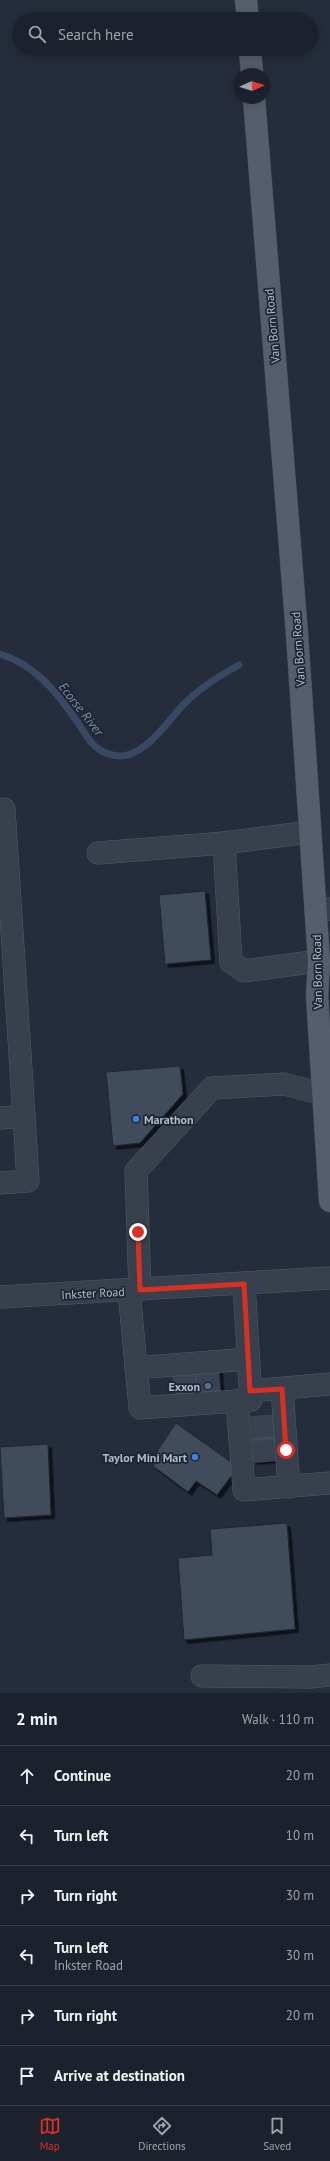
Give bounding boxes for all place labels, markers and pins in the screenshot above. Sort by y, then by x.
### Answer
place label: Marathon [144,1112,193,1127]
marker: Marathon [131,1114,141,1124]
place label: Exxon [169,1379,200,1394]
marker: Exxon [203,1381,213,1391]
place label: Taylor Mini Mart [103,1450,188,1465]
marker: Taylor Mini Mart [190,1452,200,1462]

